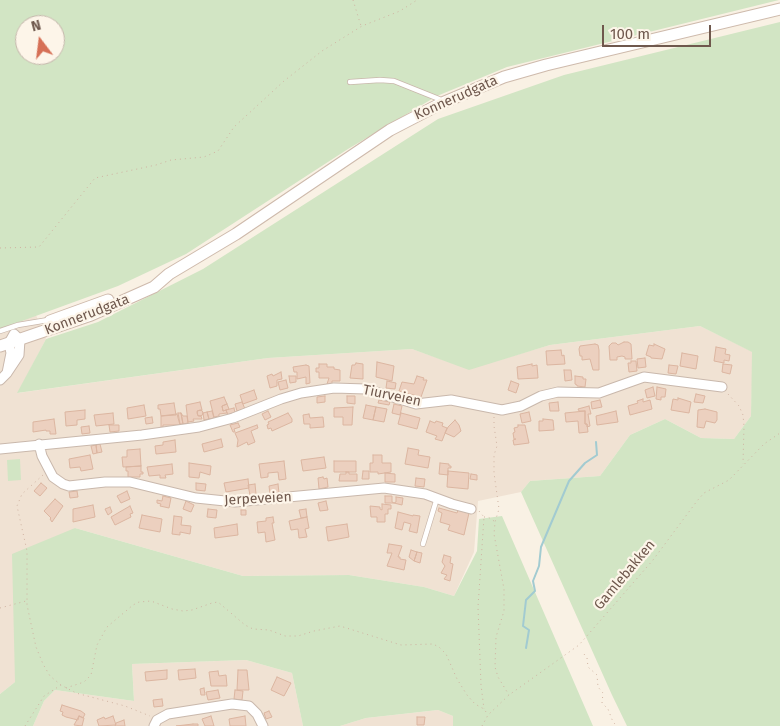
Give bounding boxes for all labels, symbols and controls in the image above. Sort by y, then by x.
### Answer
north arrow [15,15,65,65]
scale bar [605,15,714,47]
text: N [30,17,43,35]
text: 100 m [610,25,650,43]
street label: Konnerudgata [412,72,500,124]
street label: Konnerudgata [42,291,132,339]
street label: Tiurveien [361,382,423,410]
street label: Jerpeveien [224,489,292,509]
street label: Gamlebakken [591,537,659,613]

